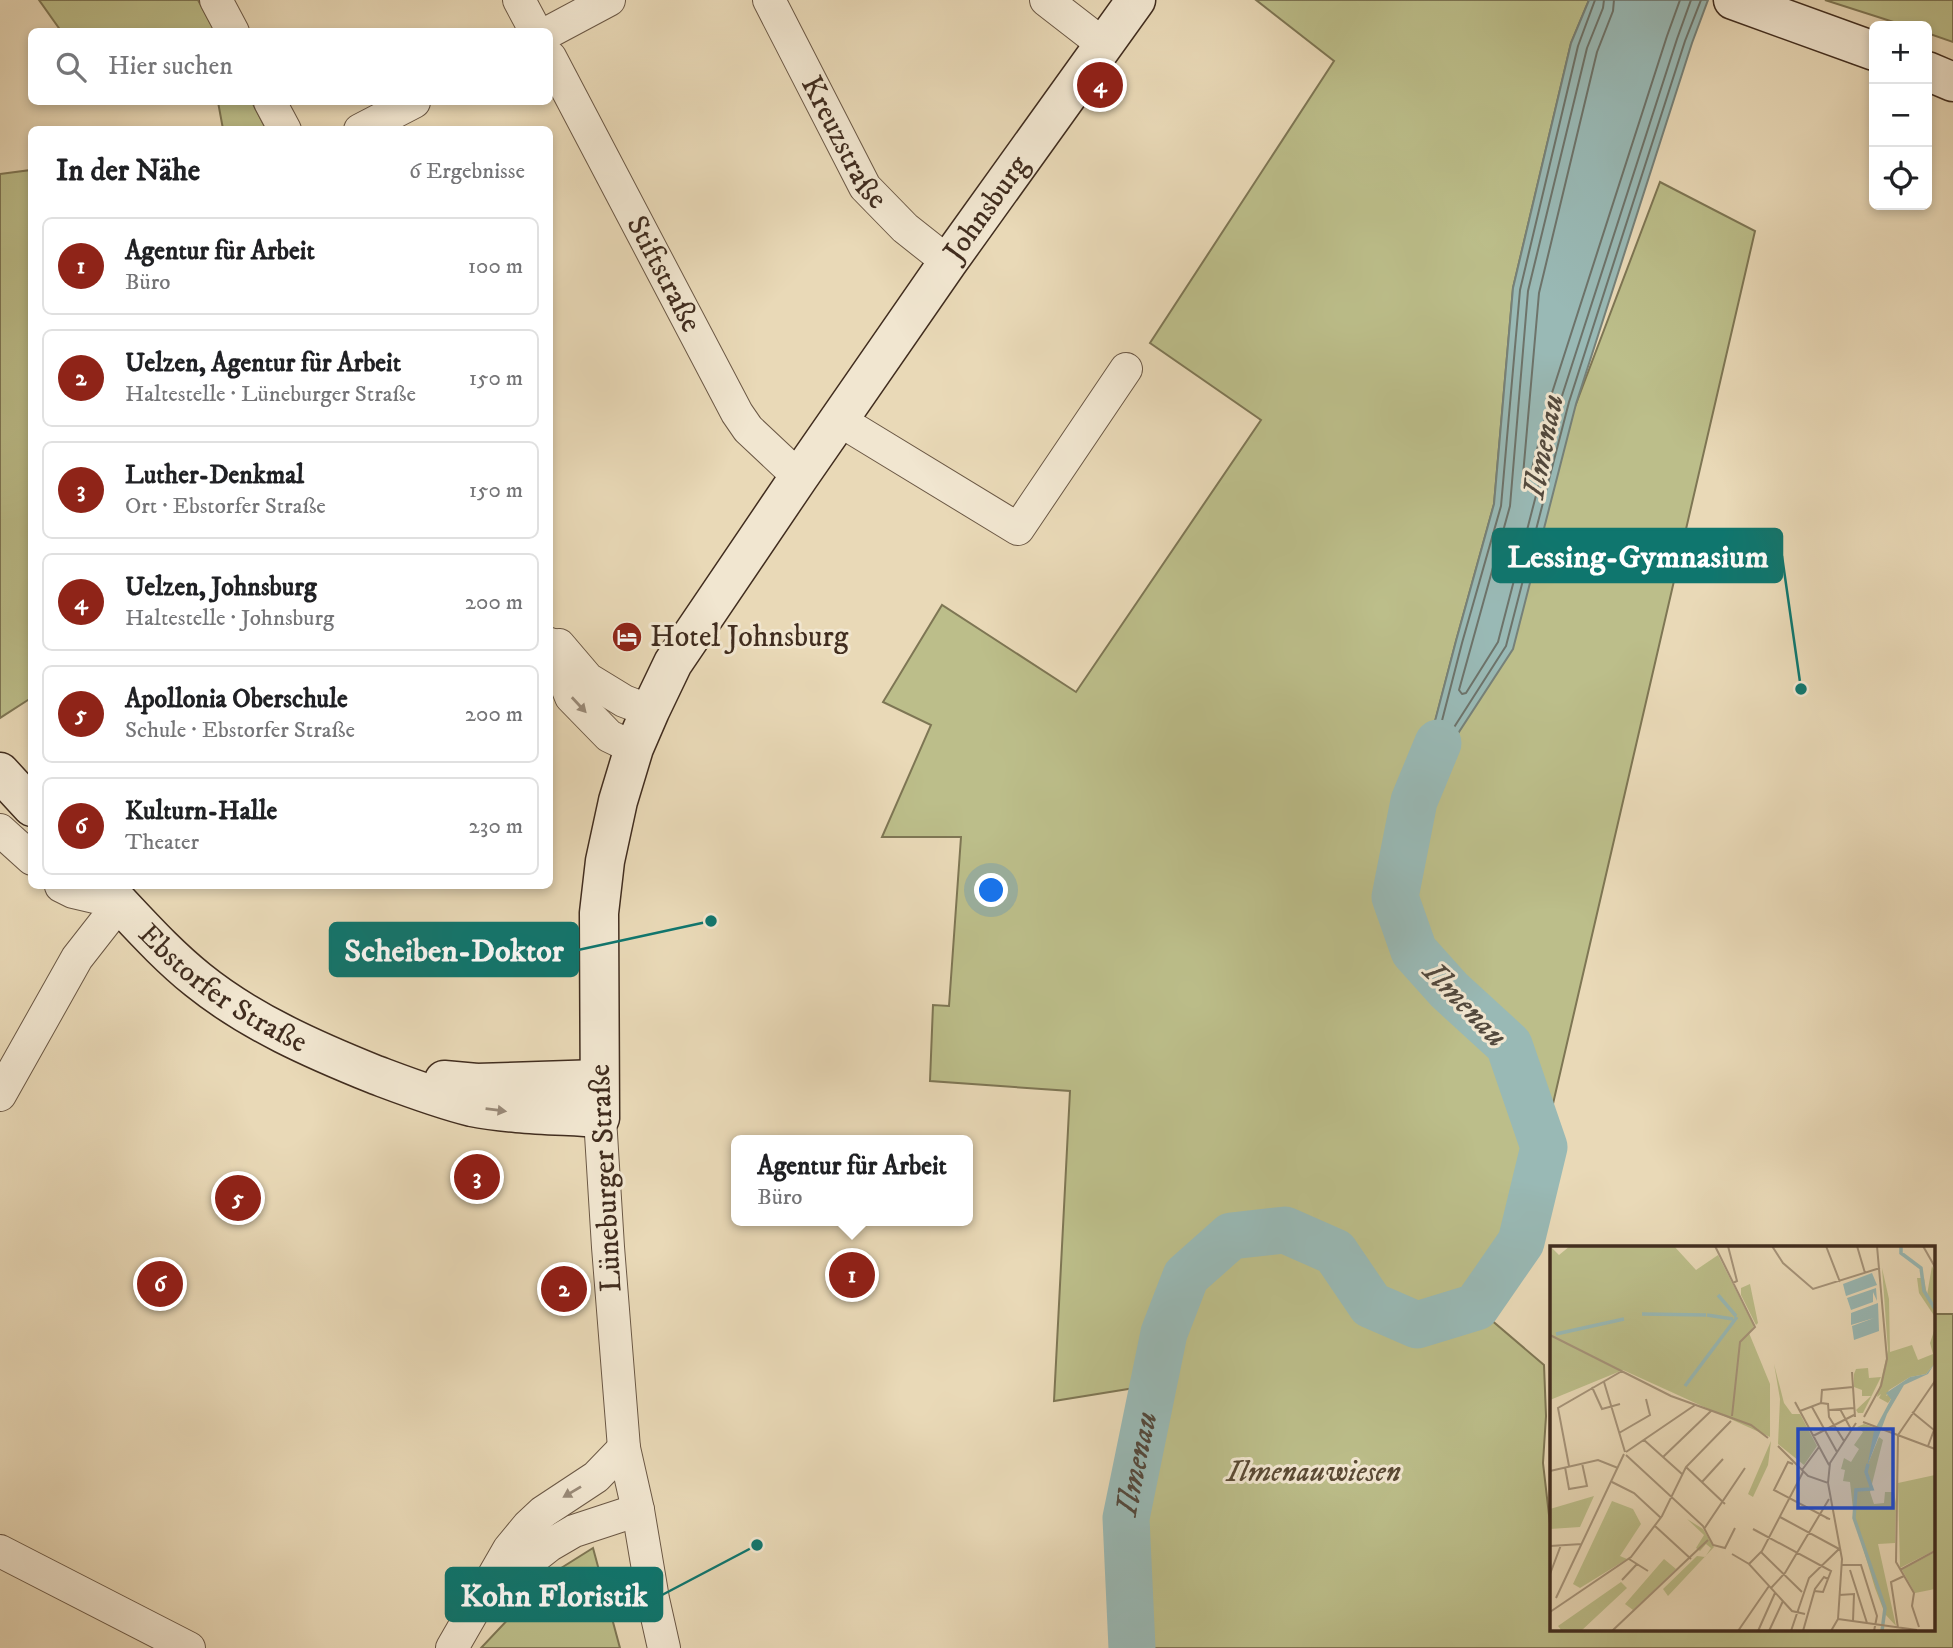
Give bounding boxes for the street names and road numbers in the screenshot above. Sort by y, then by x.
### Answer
street label: Kreuzstraße [793,70,895,217]
street label: Johnsburg [934,148,1037,271]
street label: Stiftstraße [618,209,710,338]
street label: Ebstorfer Straße [130,916,313,1061]
street label: Lüneburger Straße [582,1063,630,1293]

